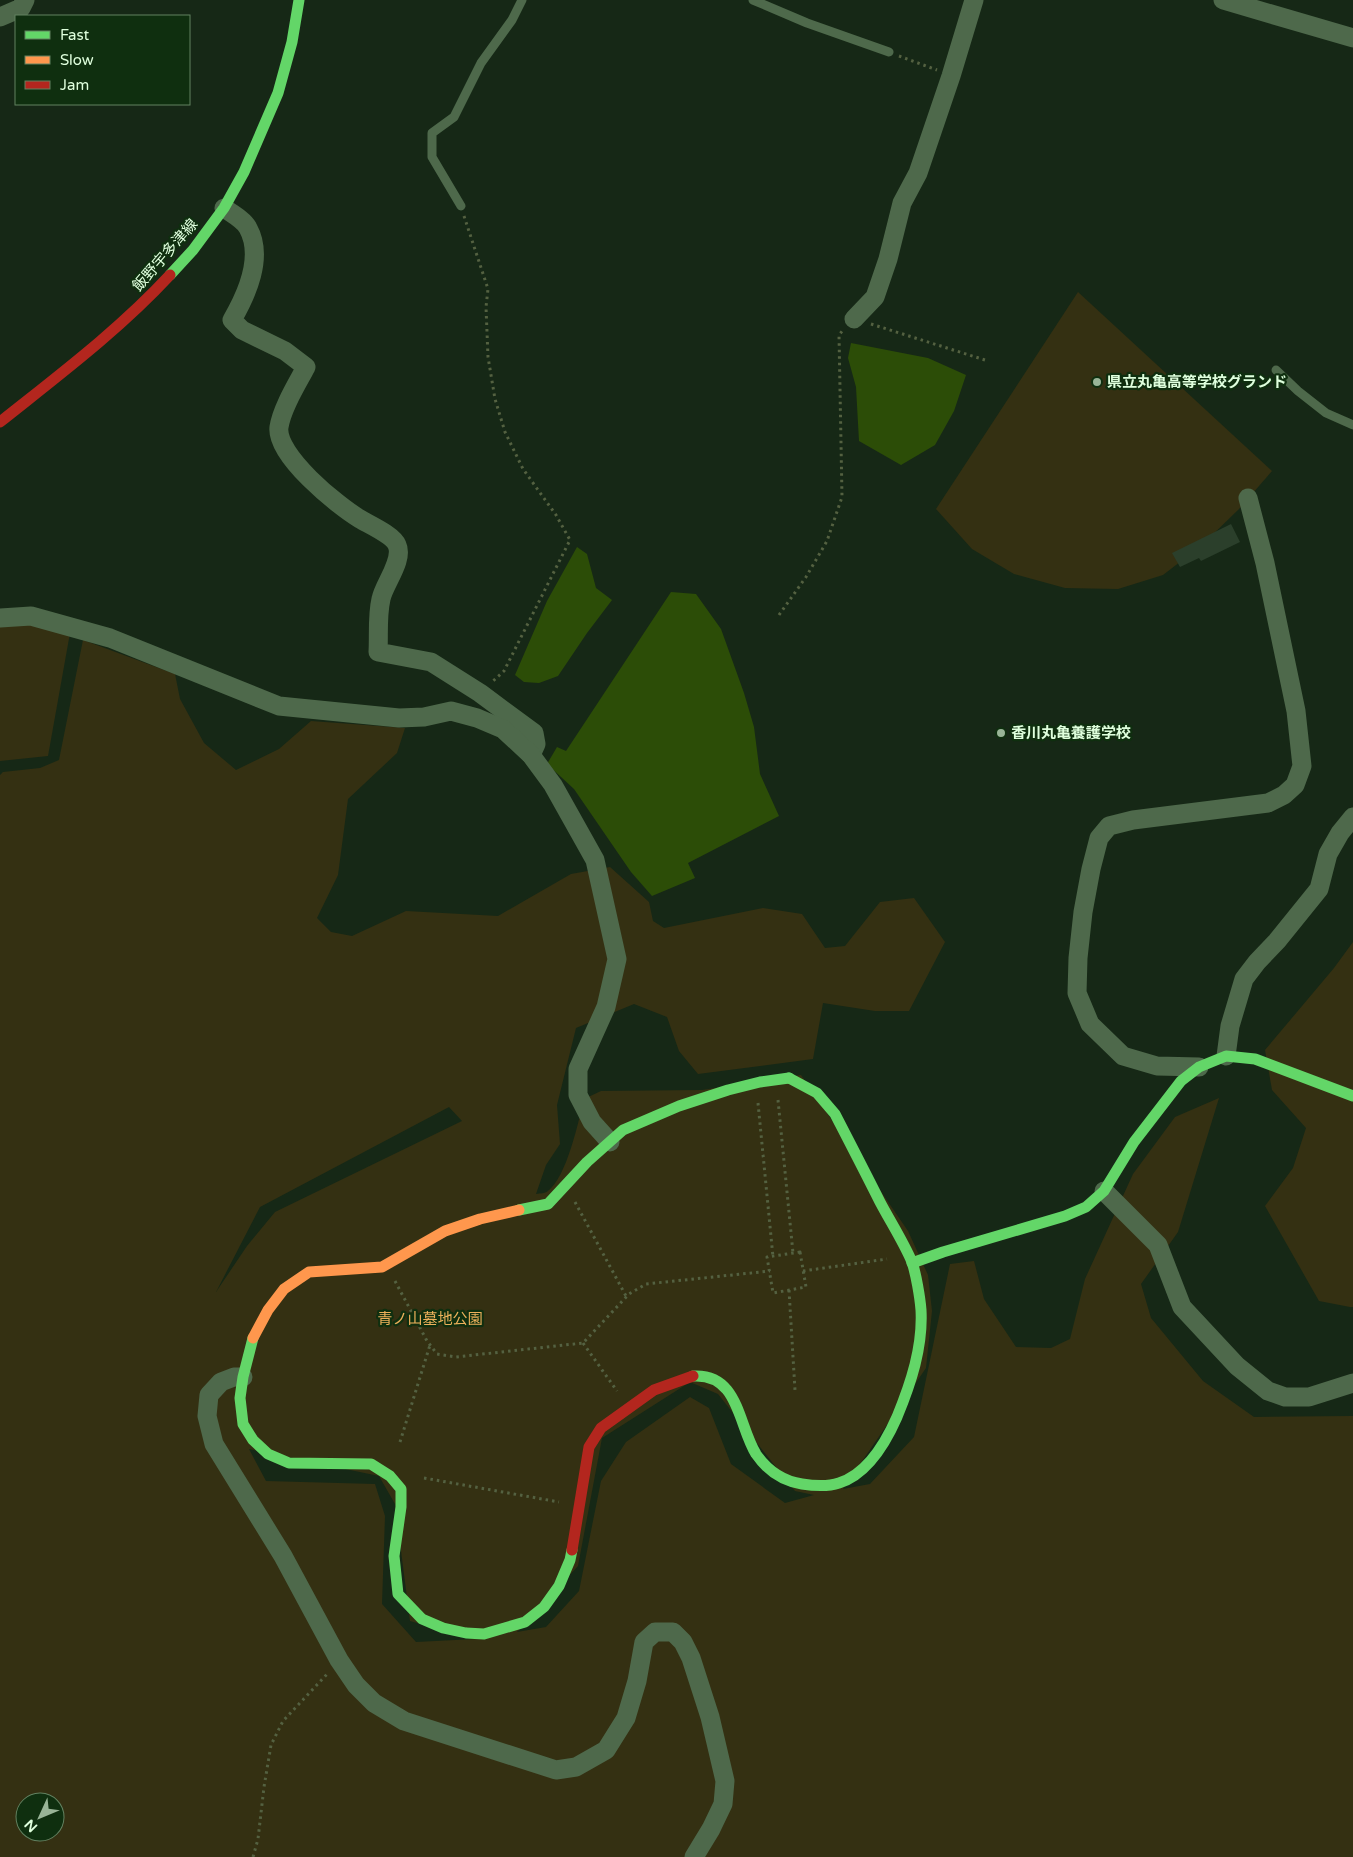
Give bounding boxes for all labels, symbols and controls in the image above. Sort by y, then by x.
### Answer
legend [15,15,190,105]
text: Fast [60,26,90,44]
text: Slow [60,51,94,69]
text: Jam [60,76,89,94]
street label: 飯野宇多津線 [129,215,201,295]
place label: 県立丸亀高等学校グランド [1107,373,1287,391]
marker: 県立丸亀高等学校グランド [1091,376,1103,388]
place label: 香川丸亀養護学校 [1011,724,1131,742]
marker: 香川丸亀養護学校 [995,727,1007,739]
park label: 青ノ山墓地公園 [377,1310,483,1328]
north arrow [15,1792,65,1842]
text: N [21,1816,41,1836]

